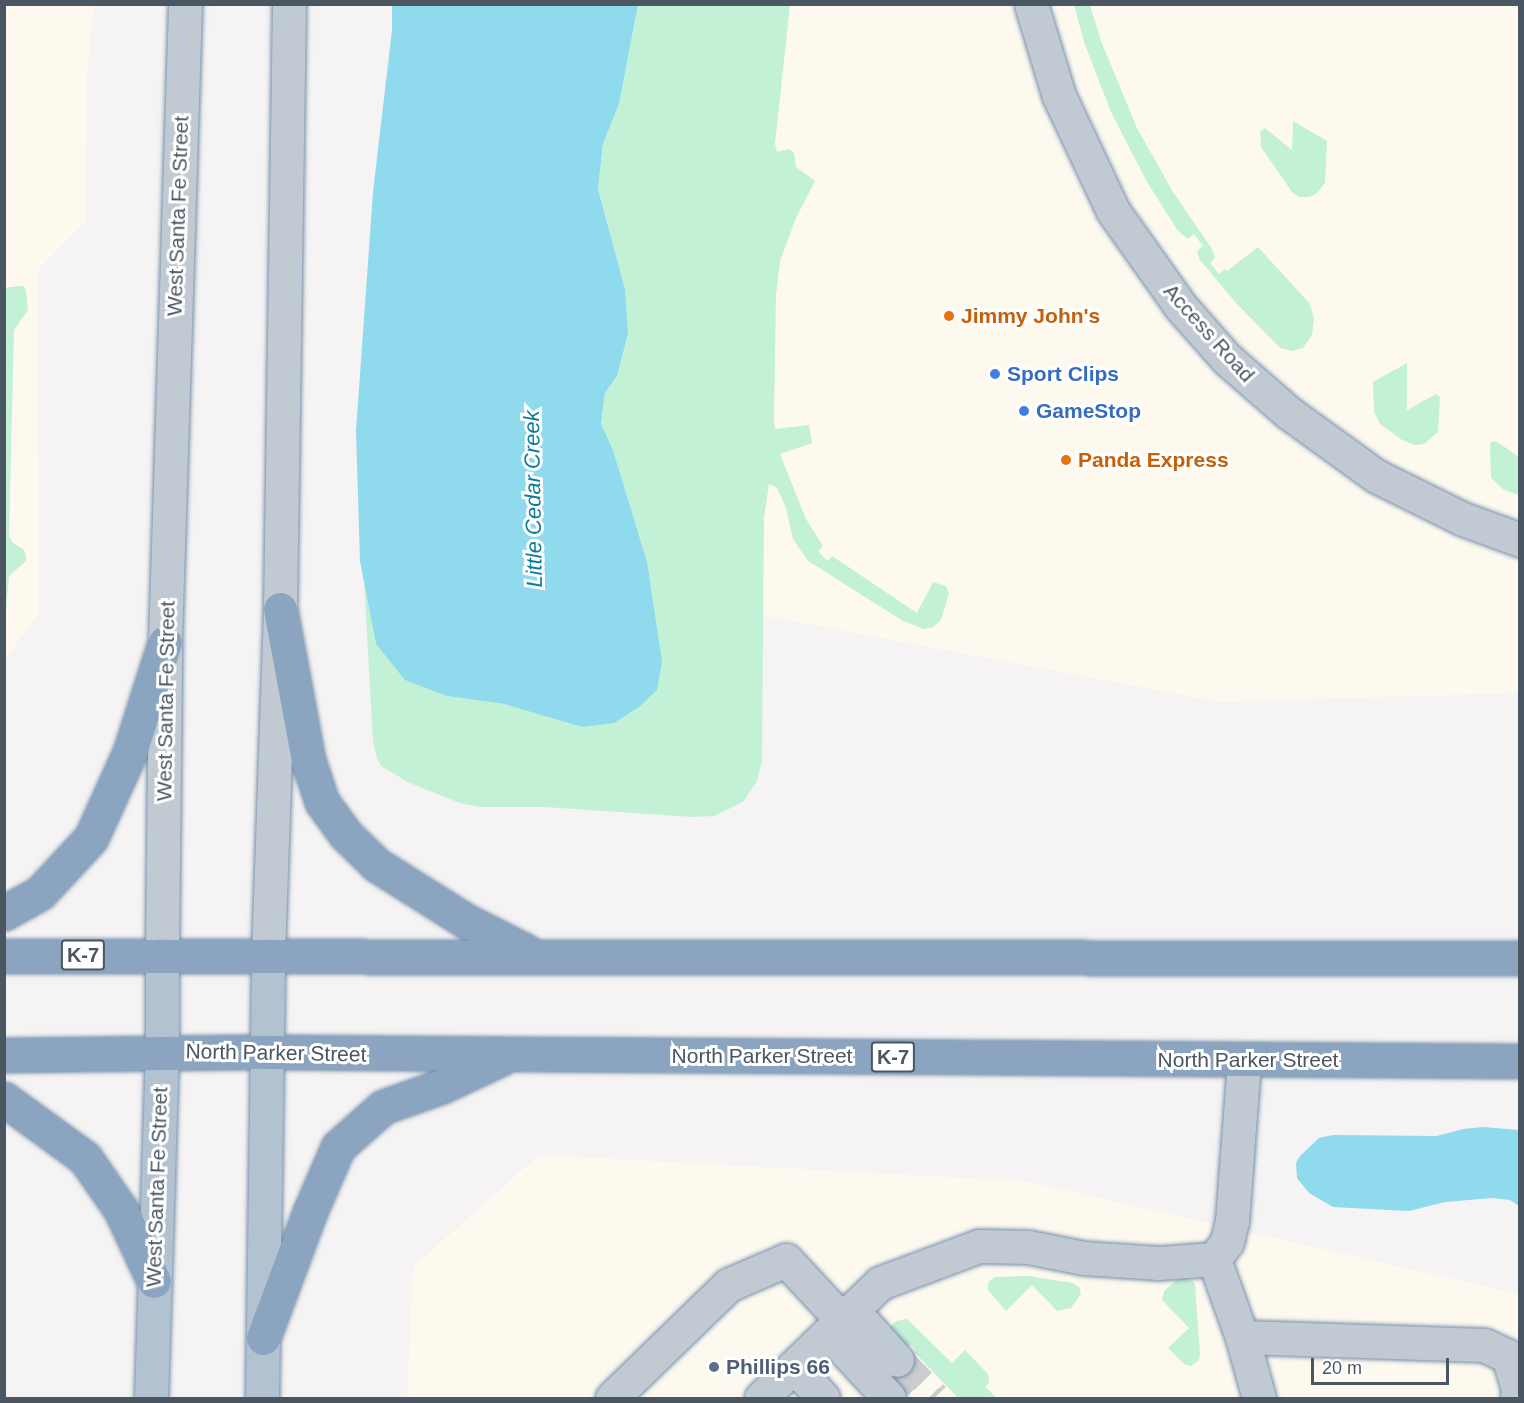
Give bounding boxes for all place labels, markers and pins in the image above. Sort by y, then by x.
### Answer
place label: Jimmy John's [961,303,1100,329]
marker: Jimmy John's [942,309,956,323]
place label: Sport Clips [1007,361,1119,387]
marker: Sport Clips [988,367,1002,381]
place label: GameStop [1036,398,1141,424]
marker: GameStop [1017,404,1031,418]
place label: Panda Express [1078,447,1229,473]
marker: Panda Express [1059,453,1073,467]
place label: Phillips 66 [726,1354,830,1380]
marker: Phillips 66 [707,1360,721,1374]

